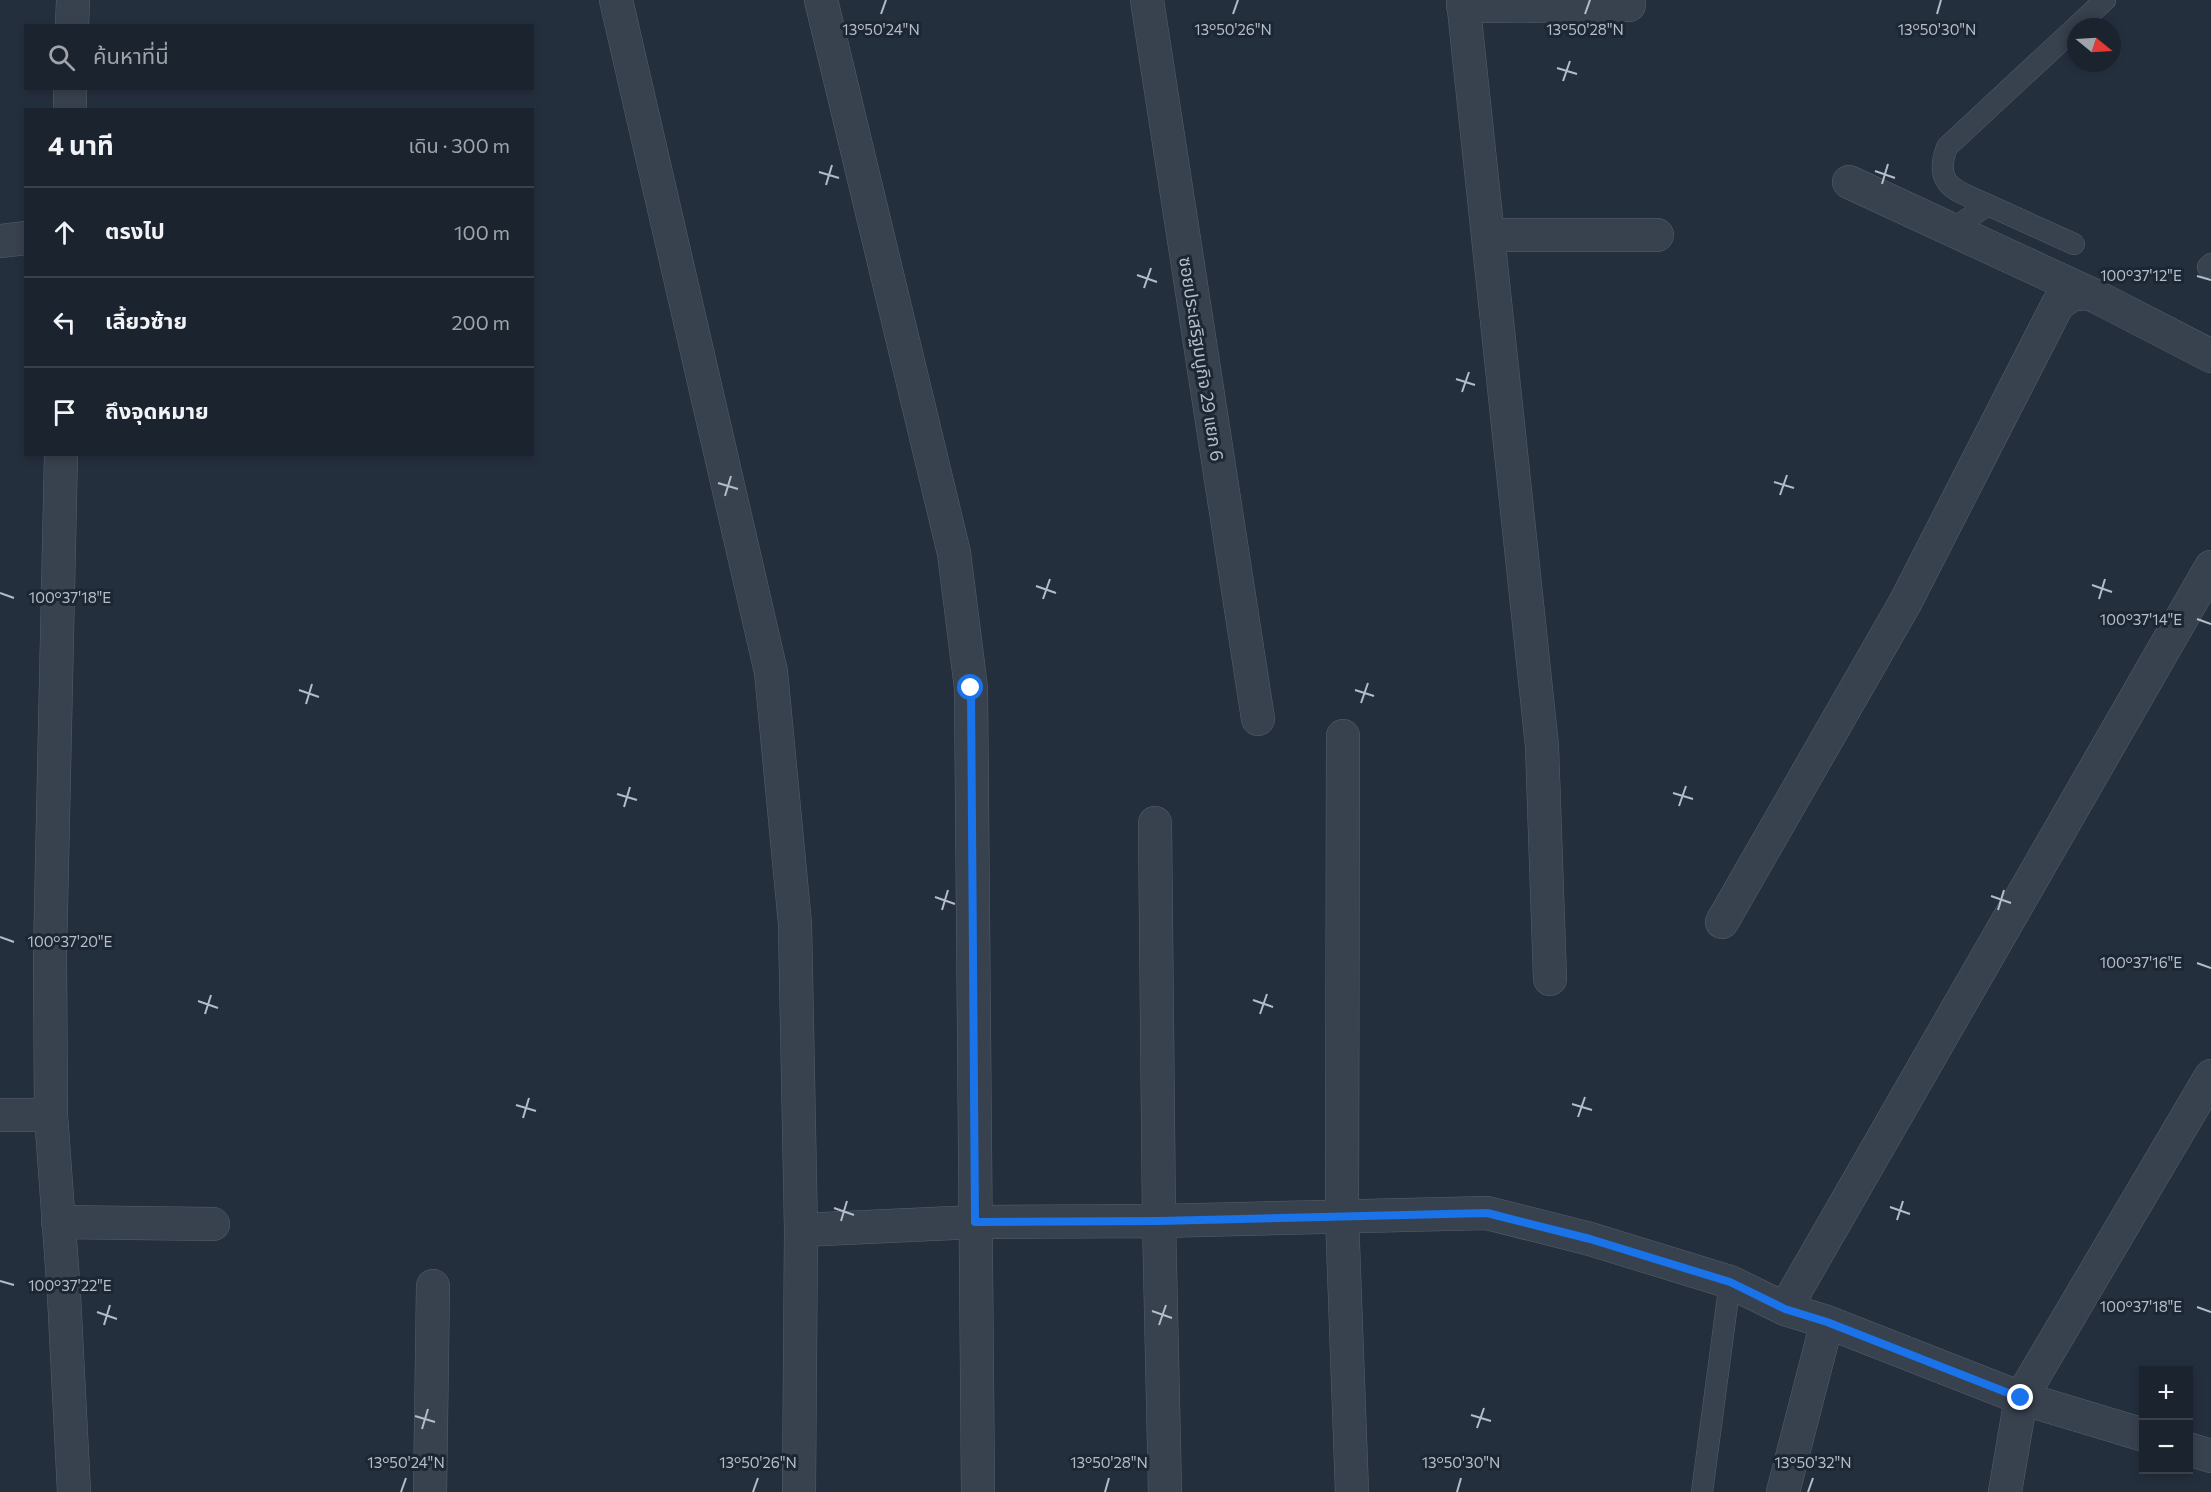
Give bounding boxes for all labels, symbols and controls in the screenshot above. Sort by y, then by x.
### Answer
north arrow [2067,18,2121,72]
text: 13°50'24"N [842,20,920,38]
text: 13°50'26"N [1194,20,1272,38]
text: 13°50'28"N [1546,20,1624,38]
text: 13°50'30"N [1898,20,1976,38]
search box [24,24,534,90]
icon: search [45,41,78,74]
text: ค้นหาที่นี่ [93,42,169,69]
text: 4 นาที [48,129,114,160]
text: เดิน · 300 m [409,133,510,157]
icon: ahead [48,216,81,249]
text: ตรงไป [105,217,165,244]
text: 100 m [454,220,510,244]
street label: ซอยประเสริฐมนูกิจ 29 แยก 6 [1173,255,1229,463]
text: 100°37'12"E [2100,266,2182,284]
icon: left [48,306,81,339]
text: เลี้ยวซ้าย [105,307,187,334]
text: 200 m [452,310,510,334]
icon: arrive [48,396,81,429]
text: ถึงจุดหมาย [105,397,209,424]
text: 100°37'18"E [29,588,111,606]
text: 100°37'14"E [2100,610,2182,628]
route start [957,674,983,700]
text: 100°37'20"E [28,932,113,950]
text: 100°37'16"E [2100,953,2182,971]
text: 100°37'22"E [28,1276,112,1294]
text: 100°37'18"E [2100,1297,2182,1315]
map controls [2139,1366,2193,1474]
button: + [2139,1366,2193,1420]
route end [2007,1384,2033,1410]
button: − [2139,1420,2193,1474]
text: 13°50'24"N [367,1453,445,1471]
text: 13°50'26"N [719,1453,797,1471]
text: 13°50'28"N [1070,1453,1148,1471]
text: 13°50'30"N [1422,1453,1500,1471]
text: 13°50'32"N [1774,1453,1852,1471]

